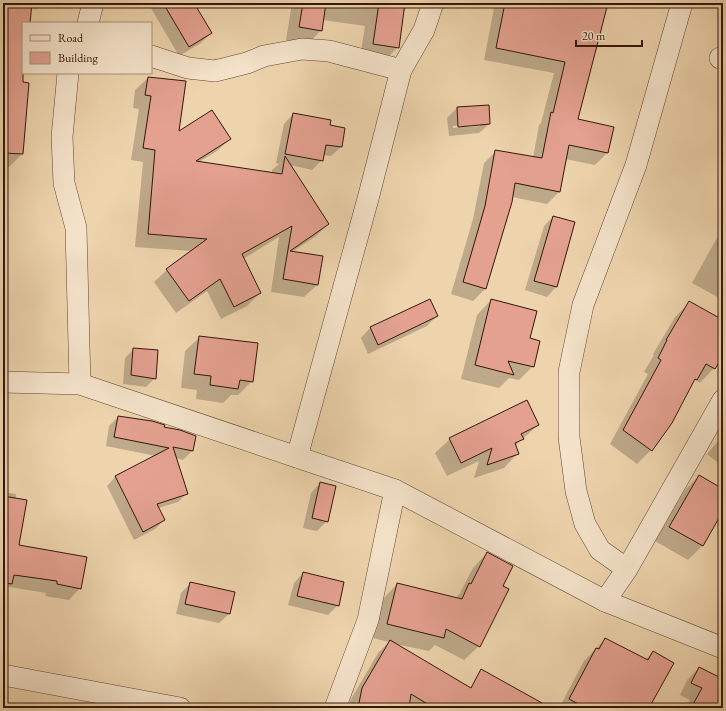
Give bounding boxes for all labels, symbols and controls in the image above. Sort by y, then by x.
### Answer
legend [22,22,152,74]
scale bar [576,22,642,48]
text: 20 m [582,28,606,44]
text: Road [58,30,84,46]
text: Building [58,50,99,66]

